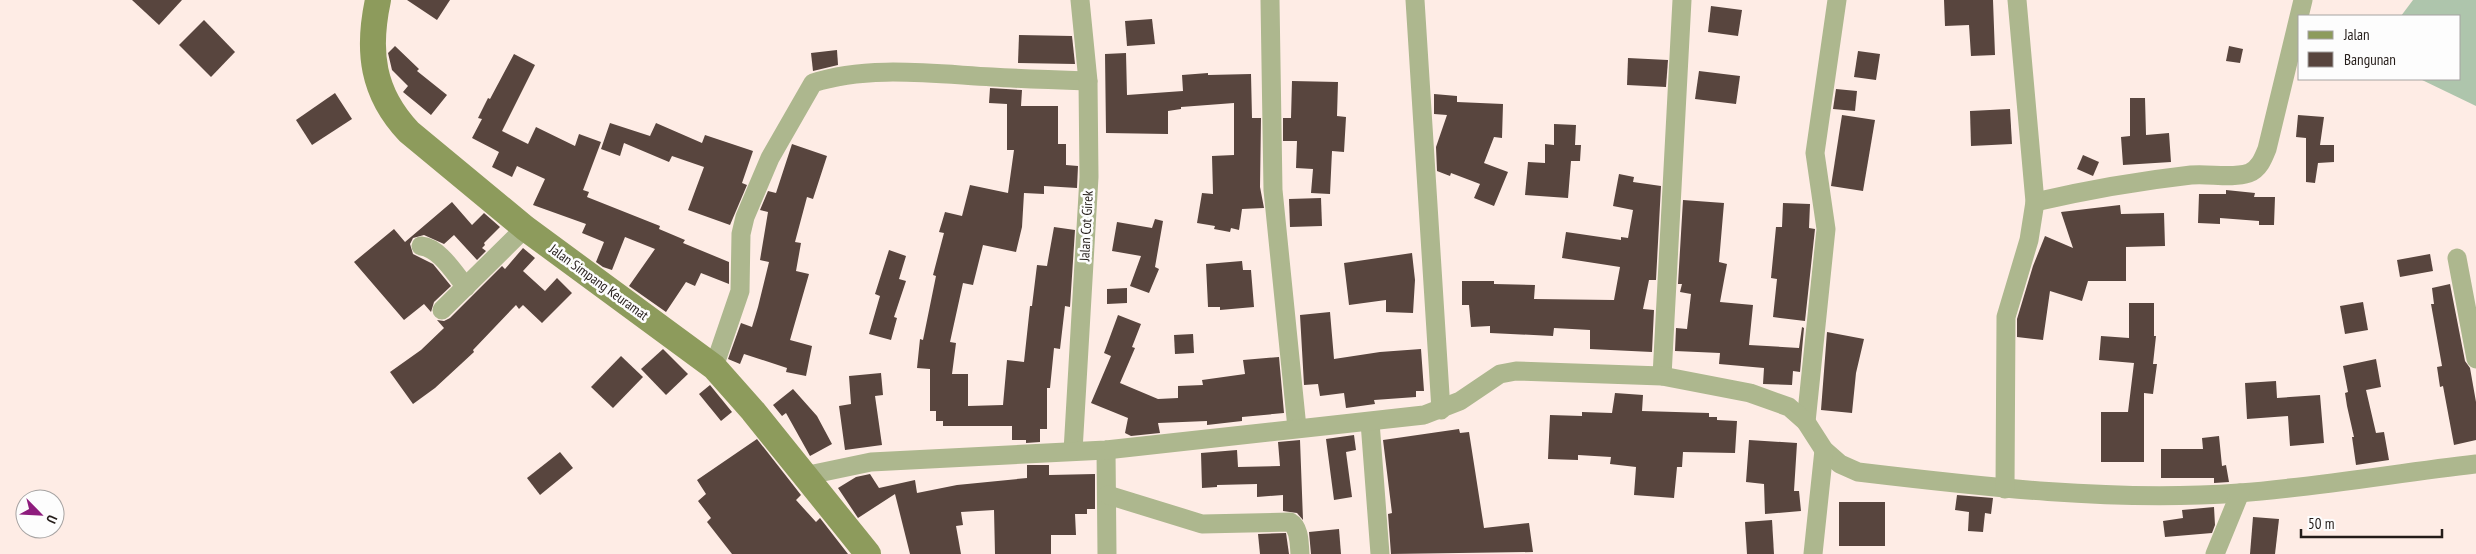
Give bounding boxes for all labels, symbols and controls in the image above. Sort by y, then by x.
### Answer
legend [2298,15,2461,80]
text: Jalan [2343,25,2370,44]
text: Bangunan [2344,50,2396,69]
street label: Jalan Cot Girek [1075,190,1097,263]
street label: Jalan Simpang Keuramat [545,239,652,324]
north arrow [15,489,65,539]
scale bar [2301,506,2442,538]
text: U [42,512,62,526]
text: 50 m [2308,514,2334,533]

